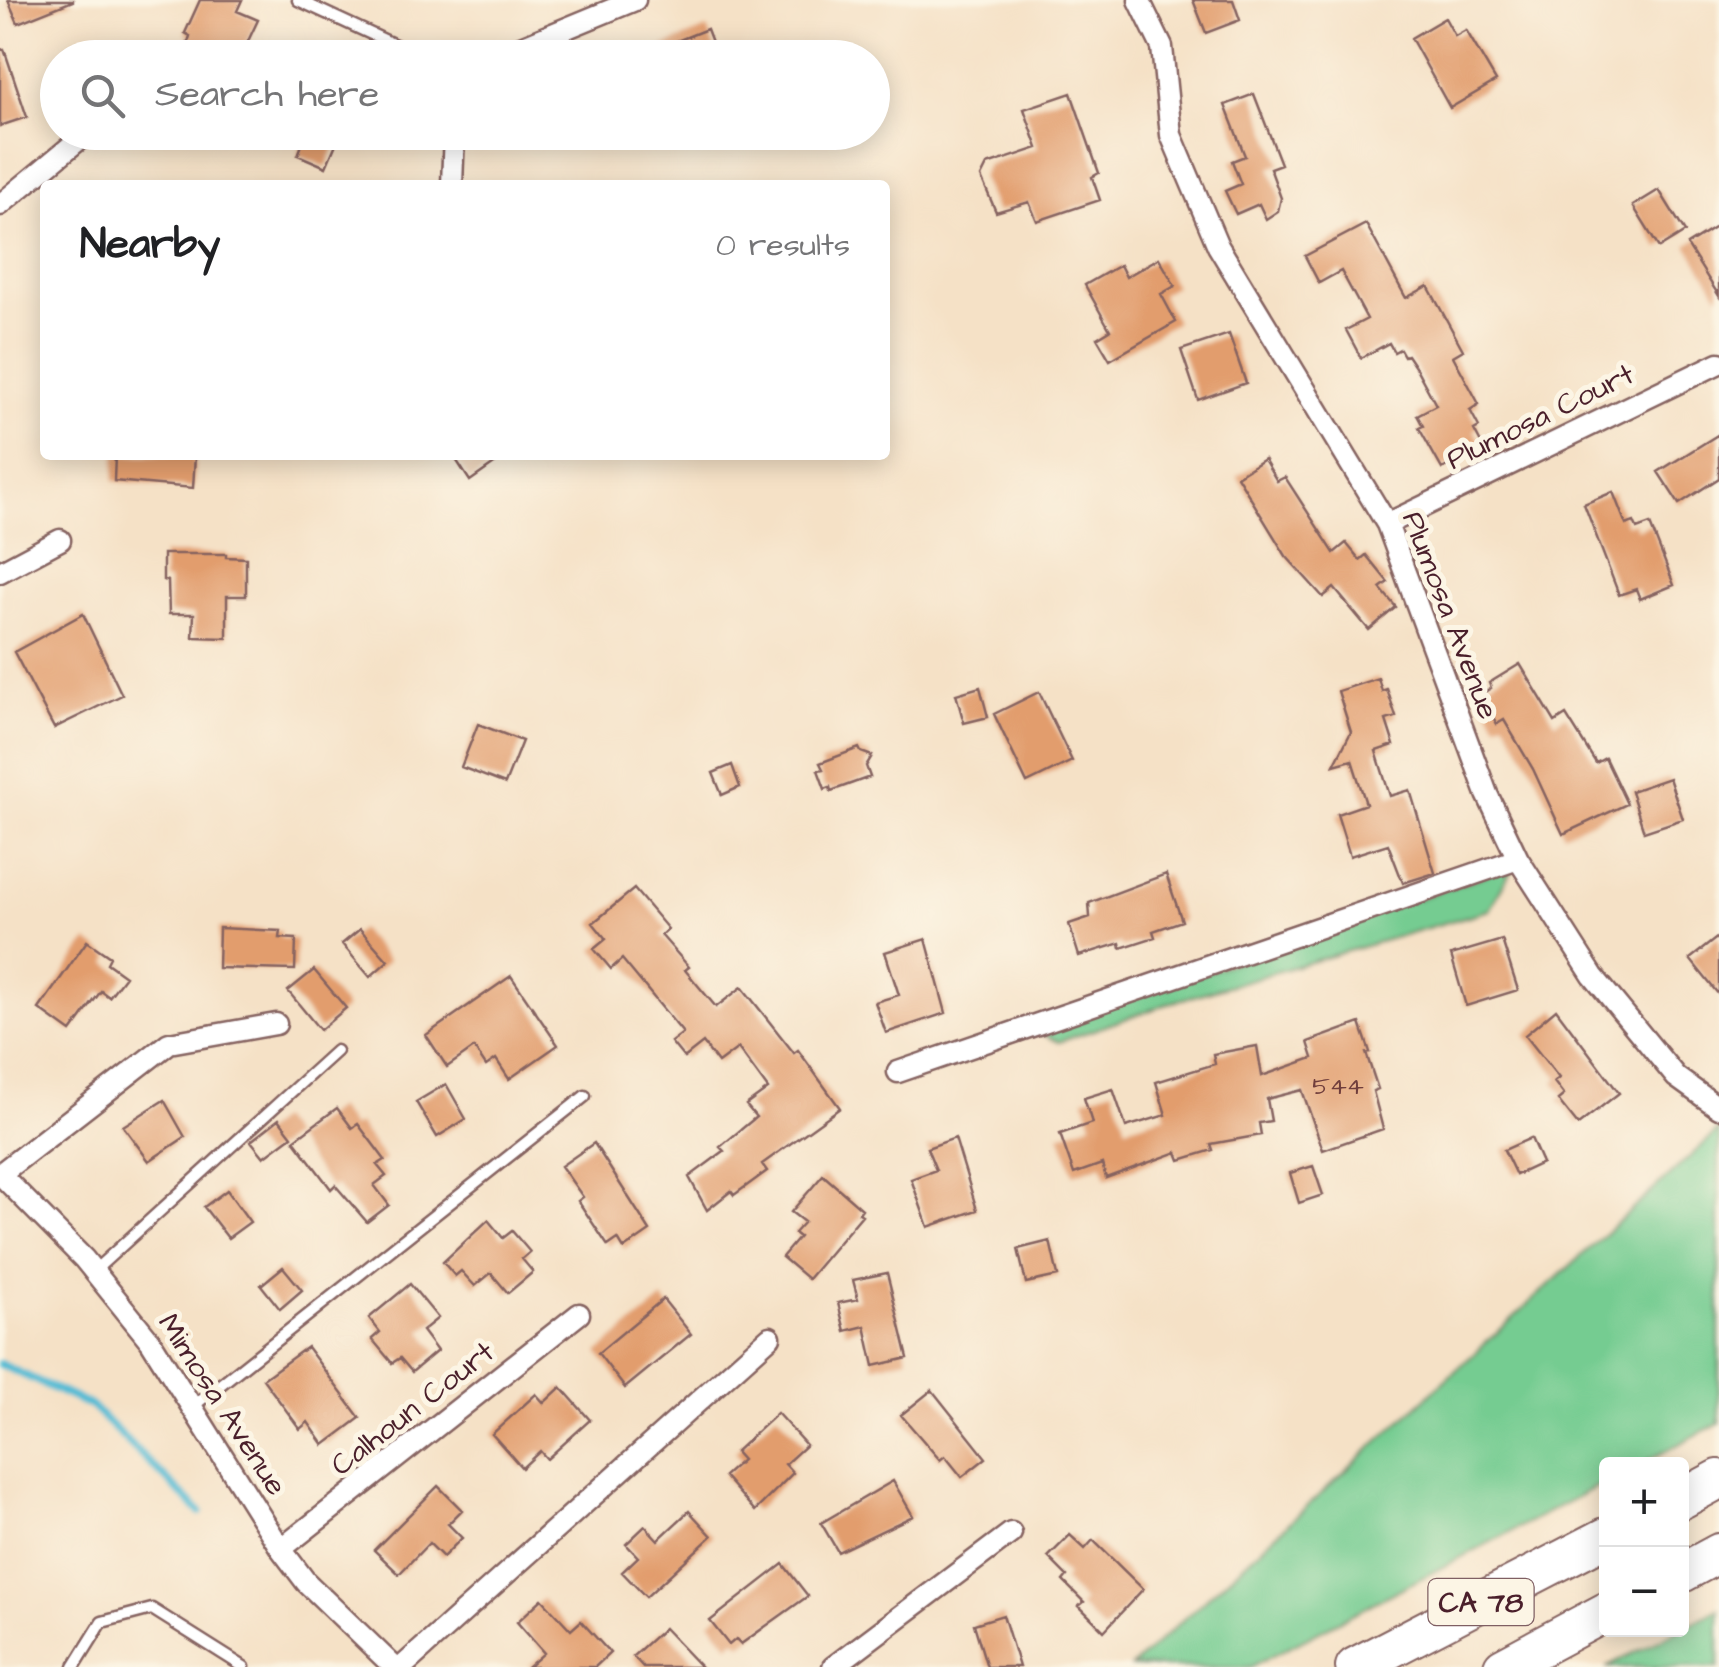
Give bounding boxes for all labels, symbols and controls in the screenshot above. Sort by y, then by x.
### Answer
search box [40,40,890,150]
icon: search [75,68,130,123]
text: Search here [155,69,379,121]
text: Nearby [80,216,220,274]
text: 0 results [716,223,850,268]
street label: Plumosa Court [1440,353,1641,480]
street label: Plumosa Avenue [1391,506,1509,725]
house number: 544 [1312,1069,1364,1104]
street label: Mimosa Avenue [148,1305,297,1504]
street label: Calhoun Court [322,1332,503,1486]
map controls [1599,1457,1689,1637]
button: + [1599,1457,1689,1547]
button: − [1599,1547,1689,1637]
road number: CA 78 [1428,1579,1534,1625]

